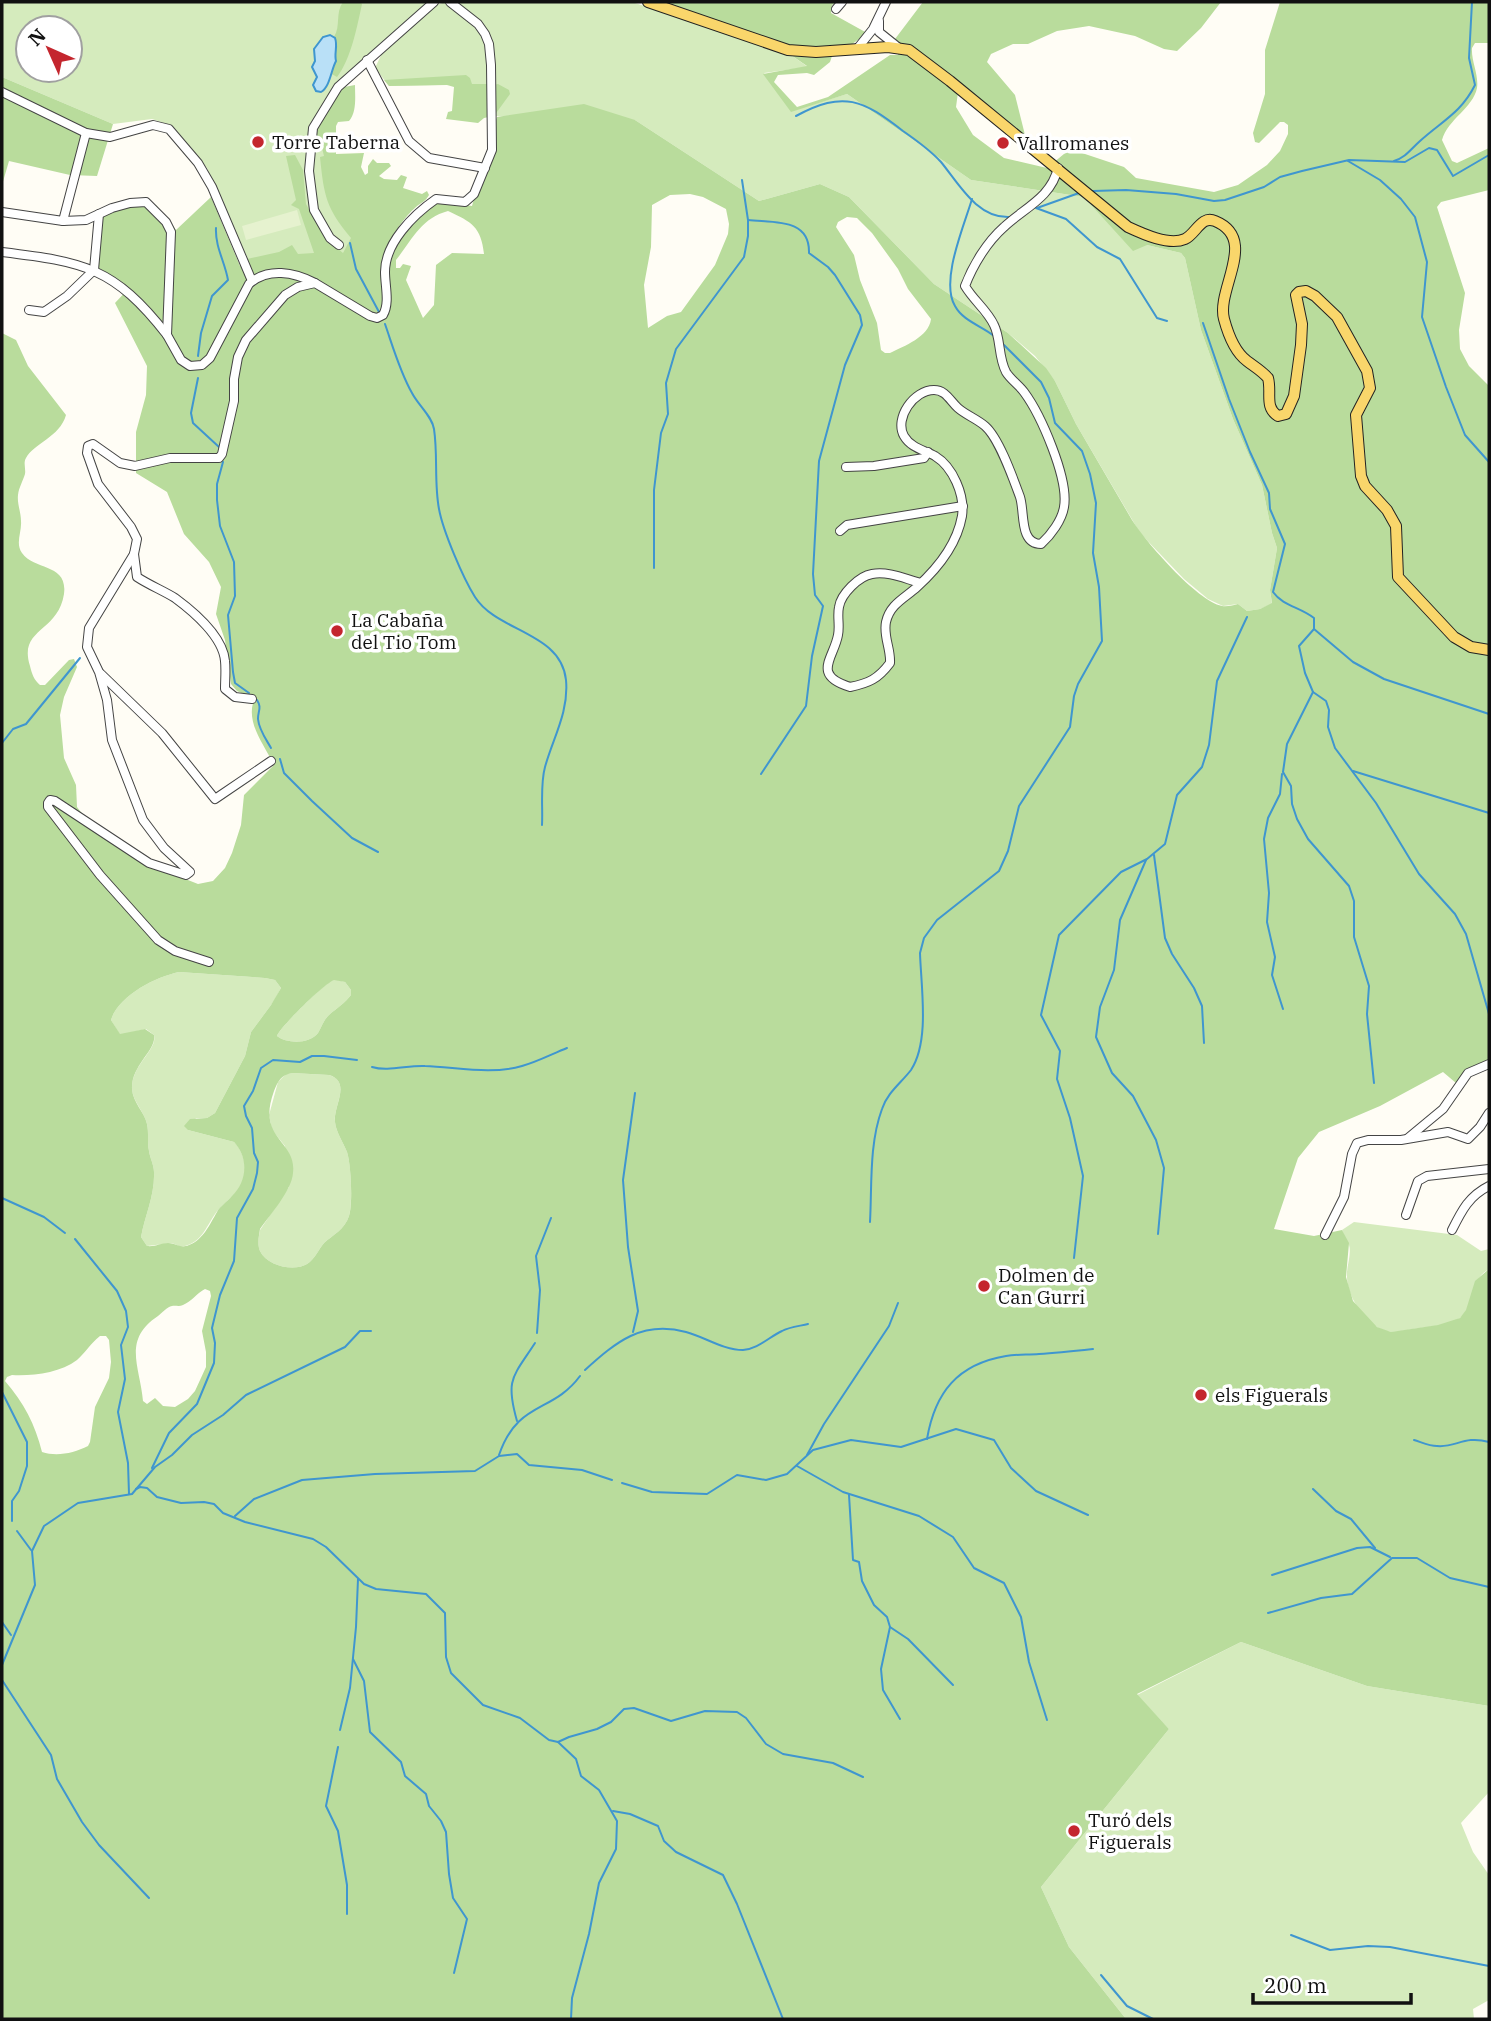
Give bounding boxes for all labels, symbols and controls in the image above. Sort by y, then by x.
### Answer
north arrow [14,14,84,84]
text: N [23,23,51,51]
place label: Torre Taberna [272,130,400,154]
place label: Vallromanes [1017,131,1129,155]
marker: Torre Taberna [250,134,266,150]
marker: Vallromanes [995,135,1011,151]
place label: La Cabaña del Tio Tom [351,608,457,654]
marker: La Cabaña del Tio Tom [329,623,345,639]
place label: Dolmen de Can Gurri [998,1263,1094,1309]
marker: Dolmen de Can Gurri [976,1278,992,1294]
place label: els Figuerals [1215,1383,1328,1407]
marker: els Figuerals [1193,1387,1209,1403]
place label: Turó dels Figuerals [1088,1808,1172,1854]
marker: Turó dels Figuerals [1066,1823,1082,1839]
scale bar [1253,1962,1410,2006]
text: 200 m [1264,1971,1327,1999]

